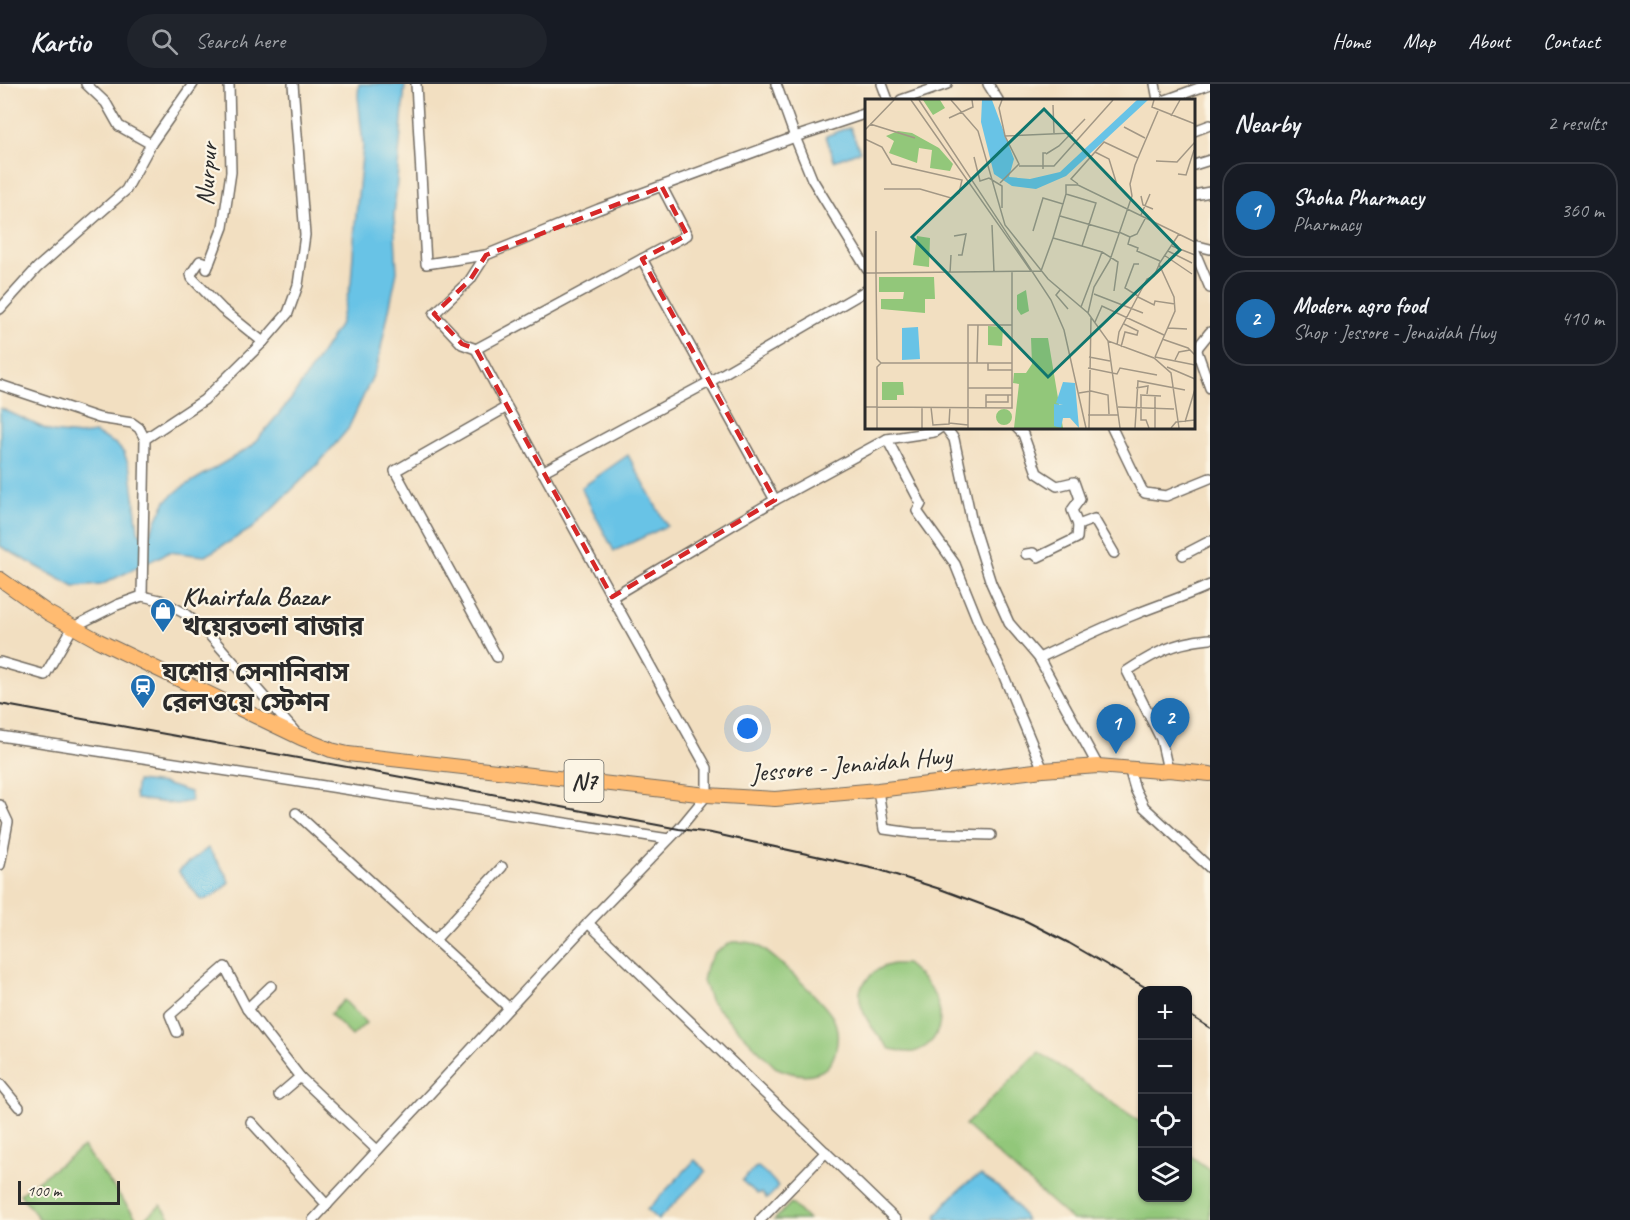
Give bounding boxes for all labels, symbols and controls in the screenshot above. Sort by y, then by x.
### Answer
search box [127,14,547,68]
text: Kartio [30,24,91,59]
icon: search [148,25,181,58]
text: Search here [196,27,285,55]
text: Home [1332,28,1370,54]
text: Map [1403,28,1435,54]
text: About [1468,28,1510,54]
text: Contact [1543,28,1600,54]
inset map [865,99,1195,429]
text: Nearby [1234,107,1299,140]
text: 2 results [1547,111,1606,136]
street label: Nurpur [188,139,225,207]
text: Shoha Pharmacy [1293,184,1424,212]
text: 1 [1251,198,1260,223]
text: 360 m [1561,198,1604,223]
text: Pharmacy [1293,212,1361,237]
text: Modern agro food [1293,292,1426,320]
text: 2 [1251,306,1260,331]
text: 410 m [1561,306,1604,331]
text: Shop · Jessore - Jenaidah Hwy [1293,320,1496,345]
place label: Khairtala Bazar খয়েরতলা বাজার [182,580,364,643]
shop icon: Khairtala Bazar খয়েরতলা বাজার [148,596,178,634]
place label: যশোর সেনানিবাস রেলওয়ে স্টেশন [161,656,349,719]
station icon: যশোর সেনানিবাস রেলওয়ে স্টেশন [128,672,158,710]
pin: 2 [1150,698,1190,748]
pin: 1 [1096,704,1136,754]
your location [733,714,762,743]
street label: Jessore - Jenaidah Hwy [747,739,955,790]
road number: N7 [564,760,604,802]
map controls [1138,986,1192,1202]
button: + [1138,986,1192,1040]
button: − [1138,1040,1192,1094]
button: locate [1138,1094,1192,1148]
button: layers [1138,1148,1192,1202]
scale bar [18,1178,120,1206]
text: 100 m [27,1181,61,1201]

